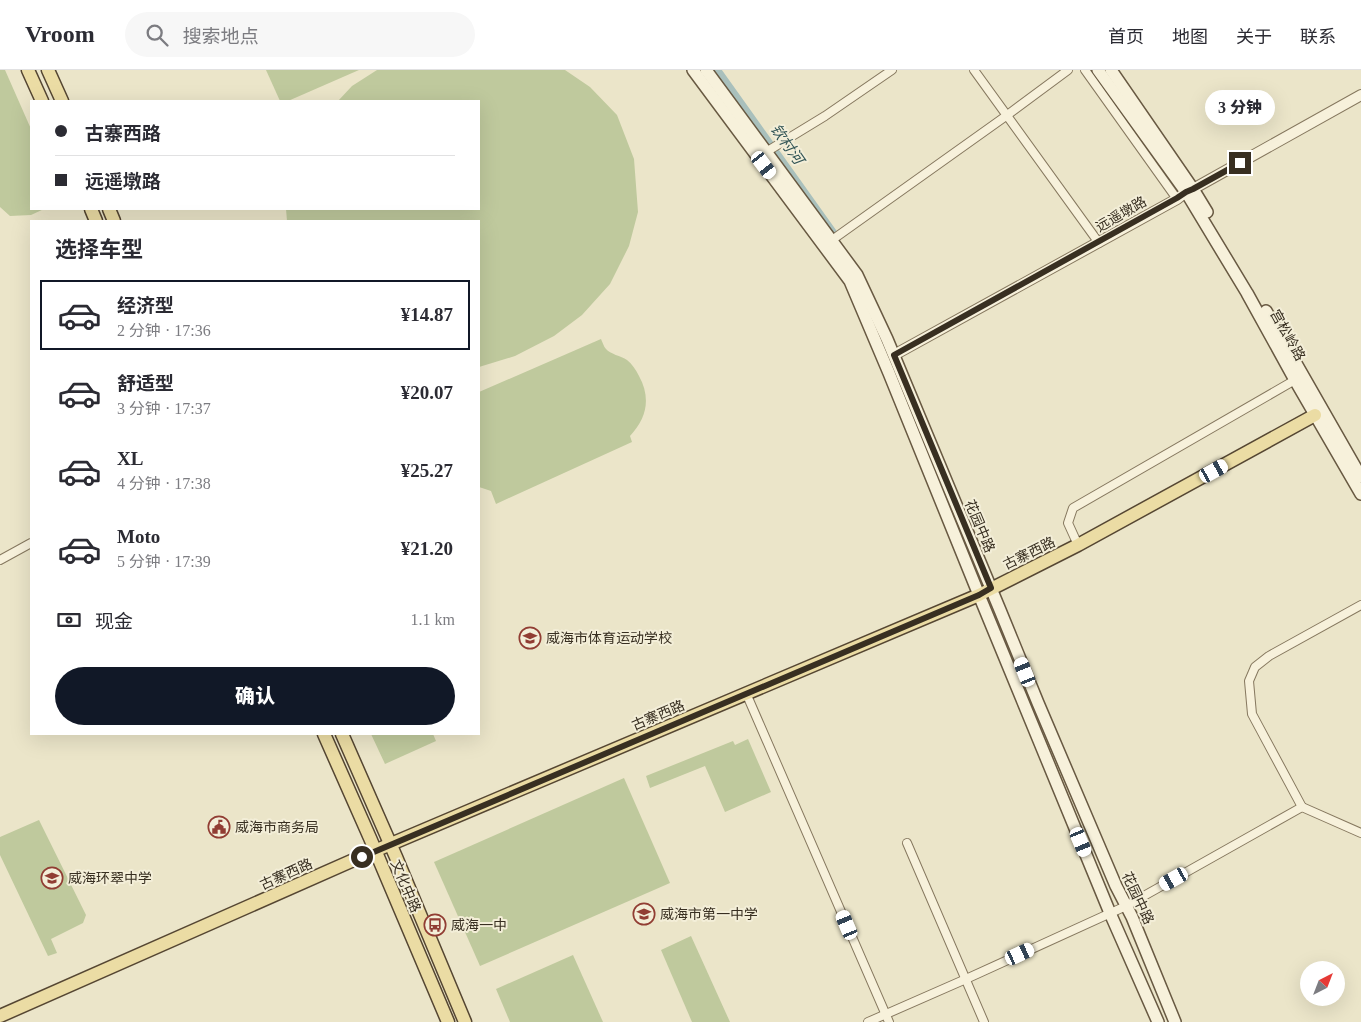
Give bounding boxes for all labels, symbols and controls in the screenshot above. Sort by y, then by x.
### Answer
search box [125,12,475,57]
text: Vroom [25,21,95,47]
icon: search [143,21,171,49]
text: 搜索地点 [183,26,259,47]
text: 首页 [1108,27,1144,47]
text: 地图 [1172,27,1208,47]
text: 关于 [1236,27,1272,47]
text: 联系 [1300,27,1336,47]
callout: 3 分钟 [1205,91,1275,126]
text: 3 分钟 [1218,99,1262,116]
water label: 钦村河 [768,121,808,169]
text: 古寨西路 [85,123,161,144]
car [748,149,779,181]
route end [1229,152,1251,174]
text: 远遥墩路 [85,171,161,192]
street label: 远遥墩路 [1093,193,1149,235]
text: 选择车型 [55,237,143,262]
icon: car [57,293,102,338]
text: 经济型 [117,295,174,316]
text: ¥14.87 [401,304,453,325]
street label: 宫松岭路 [1267,307,1309,363]
text: 2 分钟 · 17:36 [117,322,211,339]
icon: car [57,371,102,416]
text: 舒适型 [117,373,174,394]
text: ¥20.07 [401,382,453,403]
text: 3 分钟 · 17:37 [117,400,211,417]
text: XL [117,448,143,469]
icon: car [57,449,102,494]
car [1197,457,1230,485]
text: ¥25.27 [401,460,453,481]
text: 4 分钟 · 17:38 [117,475,211,492]
street label: 花园中路 [962,497,997,555]
text: Moto [117,526,160,547]
icon: car [57,527,102,572]
street label: 古寨西路 [1000,534,1058,572]
text: ¥21.20 [401,538,453,559]
text: 5 分钟 · 17:39 [117,553,211,570]
icon: cash [55,606,83,634]
text: 现金 [95,611,133,632]
text: 1.1 km [411,611,455,628]
school or university icon: 威海市体育运动学校 [518,626,542,650]
place label: 威海市体育运动学校 [546,630,672,646]
car [1012,655,1037,689]
button: 确认 [55,667,455,725]
street label: 古寨西路 [629,697,687,733]
public building icon: 威海市商务局 [207,815,231,839]
place label: 威海市商务局 [235,819,319,835]
car [1068,825,1093,859]
route start [351,846,373,868]
street label: 古寨西路 [257,855,315,893]
street label: 文化中路 [388,857,424,915]
car [1157,865,1190,893]
school or university icon: 威海环翠中学 [40,866,64,890]
place label: 威海环翠中学 [68,870,152,886]
street label: 花园中路 [1119,870,1156,927]
school or university icon: 威海市第一中学 [632,902,656,926]
place label: 威海市第一中学 [660,906,758,922]
car [834,908,859,942]
bus stop icon: 威海一中 [423,913,447,937]
place label: 威海一中 [451,917,507,933]
car [1003,941,1036,967]
north arrow [1300,961,1345,1006]
map controls [1300,961,1345,1006]

